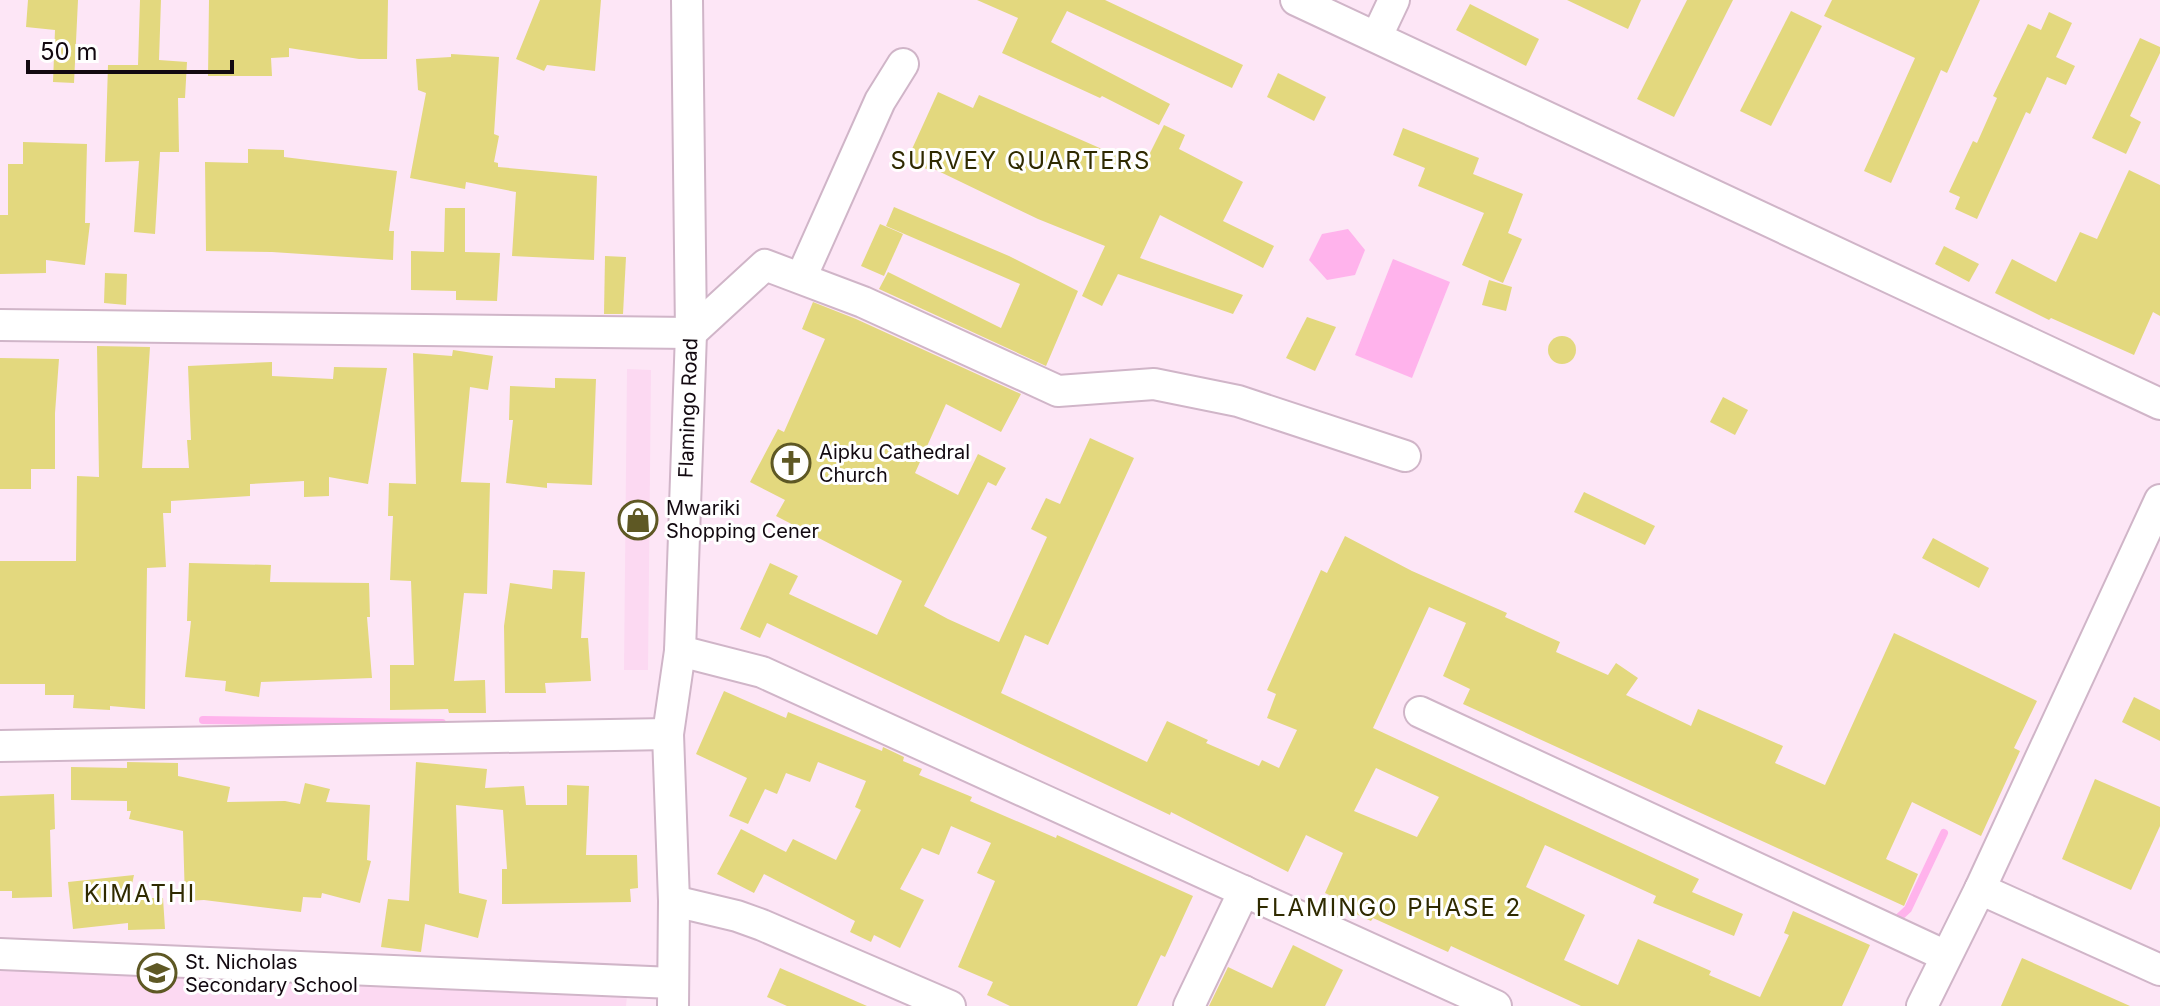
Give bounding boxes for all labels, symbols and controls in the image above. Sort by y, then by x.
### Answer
scale bar [28,24,232,74]
text: 50 m [40,37,98,66]
district label: SURVEY QUARTERS [891,146,1151,175]
street label: Flamingo Road [674,338,702,478]
place label: Aipku Cathedral Church [819,440,970,487]
church icon: Aipku Cathedral Church [770,442,812,484]
place label: Mwariki Shopping Cener [666,496,819,543]
shop icon: Mwariki Shopping Cener [617,499,659,541]
district label: KIMATHI [84,879,196,908]
district label: FLAMINGO PHASE 2 [1256,893,1522,922]
place label: St. Nicholas Secondary School [185,950,358,997]
school or university icon: St. Nicholas Secondary School [136,952,178,994]

